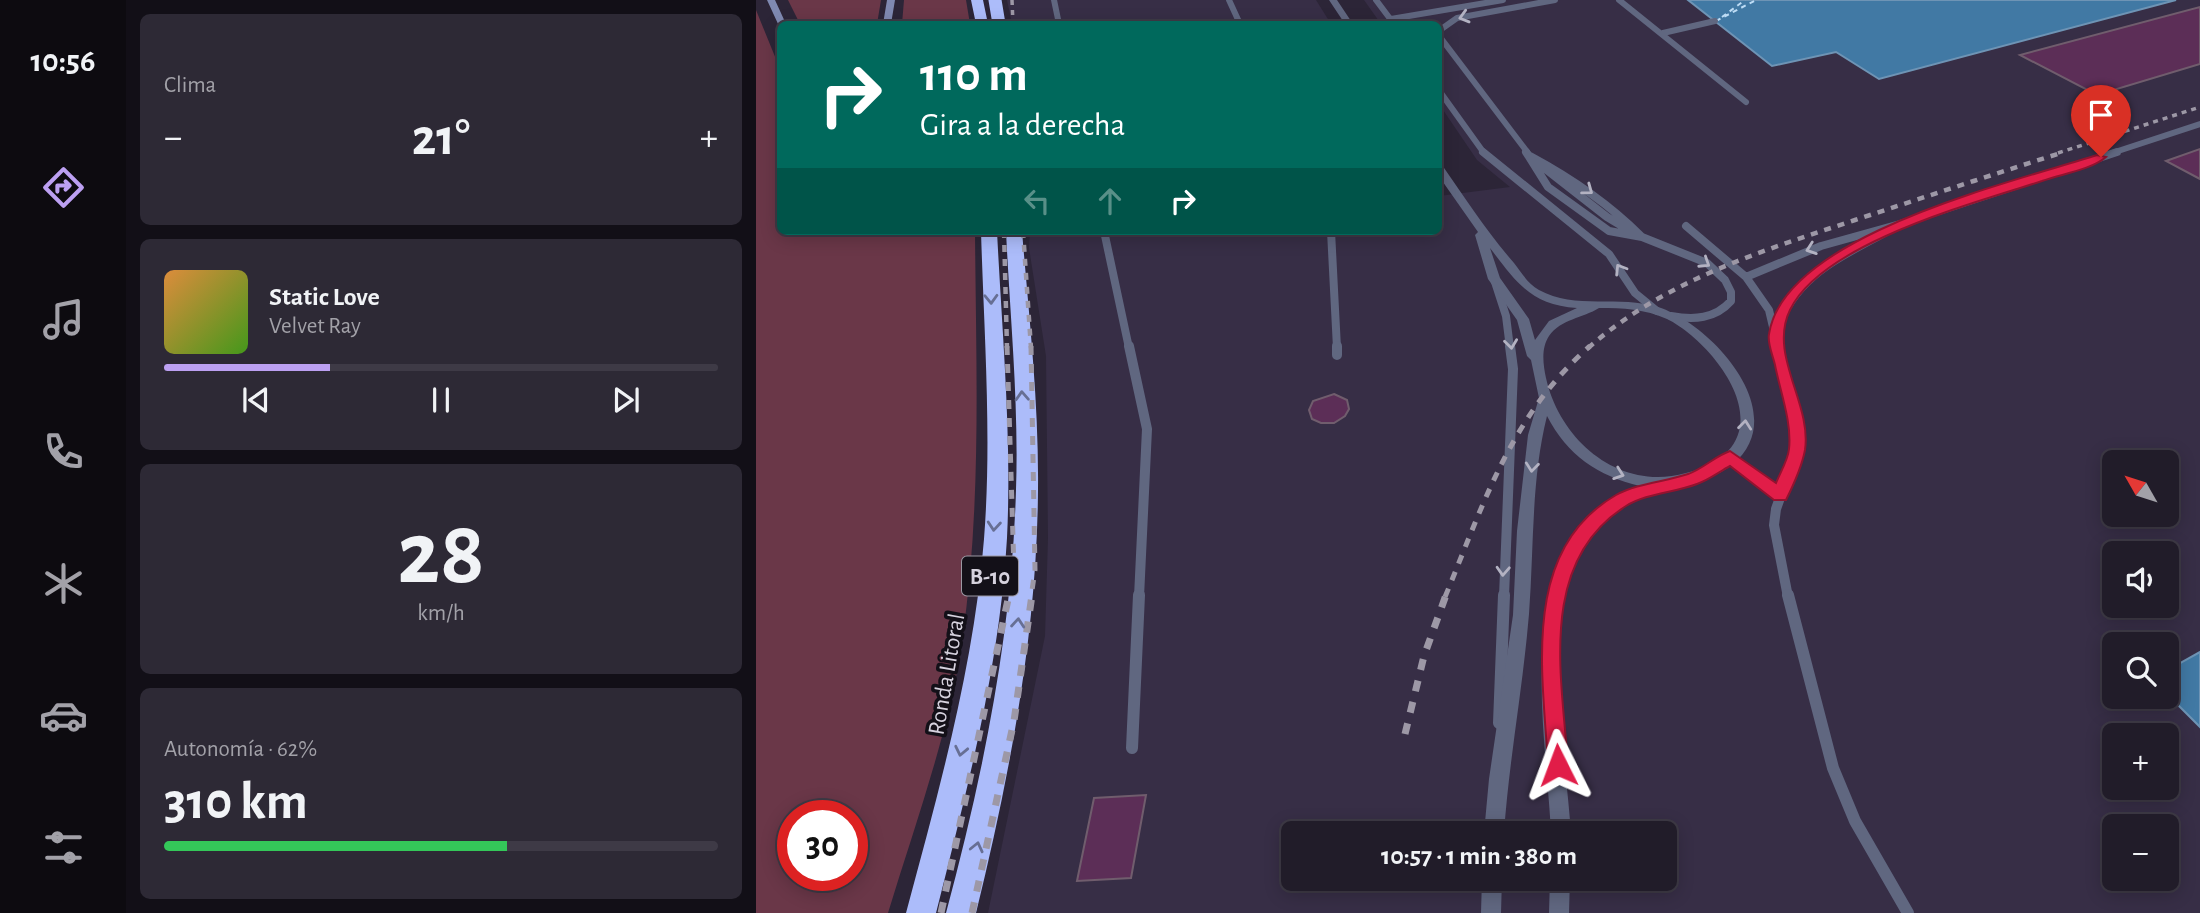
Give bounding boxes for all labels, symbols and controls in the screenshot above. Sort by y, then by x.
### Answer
one-way arrow [1458,9,1470,24]
text: 10:56 [31,45,95,77]
icon: right [805,49,896,140]
text: 110 m [920,51,1028,100]
text: Clima [164,74,216,97]
pin [2071,85,2131,157]
icon: arrive [2082,96,2120,134]
text: Gira a la derecha [920,109,1125,141]
text: 21° [412,112,470,164]
text: − [164,119,182,157]
text: + [700,119,718,157]
icon: directions [39,163,88,212]
icon: left [1018,182,1056,220]
icon: ahead [1091,182,1129,220]
icon: right [1164,182,1202,220]
one-way arrow [1580,182,1593,194]
one-way arrow [1805,241,1818,255]
one-way arrow [1697,255,1710,268]
one-way arrow [1615,264,1628,277]
text: Static Love [269,284,380,310]
one-way arrow [984,294,999,305]
icon: music [39,295,88,344]
text: Velvet Ray [269,315,361,338]
one-way arrow [1503,338,1518,350]
icon: previous [237,381,275,419]
icon: pause [422,381,460,419]
icon: next [607,381,645,419]
one-way arrow [1015,390,1030,401]
one-way arrow [1737,419,1752,430]
icon: phone [39,427,88,476]
north arrow [2102,450,2179,527]
map controls [2102,450,2179,891]
one-way arrow [1524,461,1539,473]
one-way arrow [1613,466,1625,480]
text: 28 [397,509,485,600]
one-way arrow [987,521,1002,532]
button: sound [2102,541,2179,618]
road number: B-10 [962,556,1018,596]
icon: climate [39,559,88,608]
one-way arrow [1496,566,1511,577]
text: km/h [417,602,465,625]
street label: Ronda Litoral [924,611,969,737]
one-way arrow [1010,617,1025,629]
button: search [2102,632,2179,709]
icon: car [39,691,88,740]
button: + [2102,723,2179,800]
position arrow [1521,728,1595,802]
text: Autonomía · 62% [164,738,317,761]
one-way arrow [955,745,969,757]
text: 310 km [164,776,308,828]
speed limit sign: 30 [777,800,868,891]
button: − [2102,814,2179,891]
icon: filters [39,823,88,872]
one-way arrow [969,841,983,853]
text: 10:57 · 1 min · 380 m [1381,843,1577,869]

